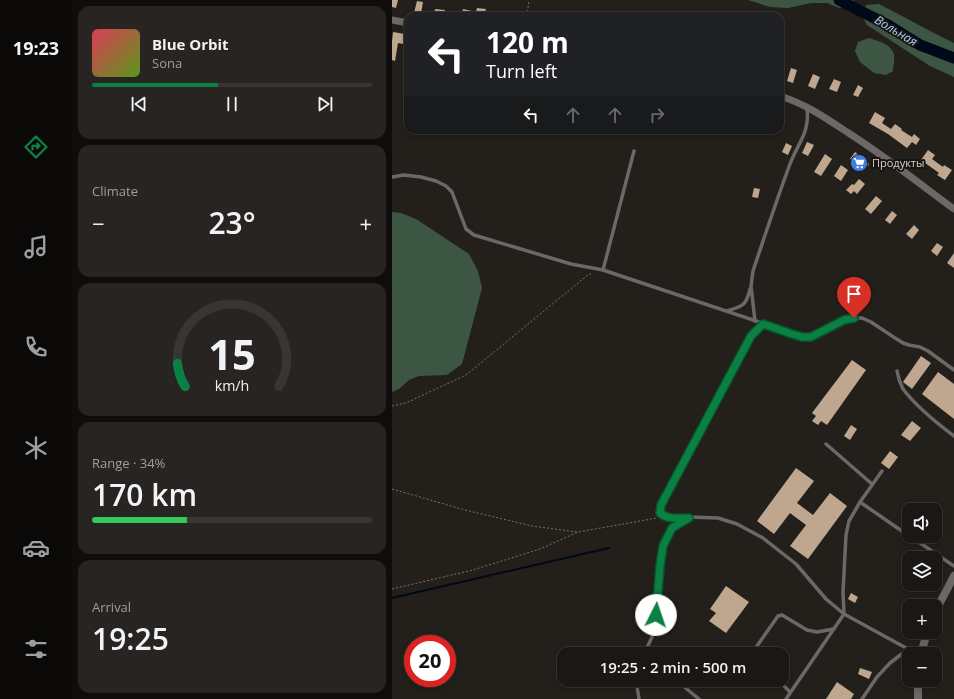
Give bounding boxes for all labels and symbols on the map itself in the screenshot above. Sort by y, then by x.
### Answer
water label: Вольная [872,11,921,50]
supermarket icon: Продукты [849,153,869,173]
place label: Продукты [872,155,925,170]
pin [837,277,871,318]
position arrow [635,594,677,636]
speed limit sign: 20 [404,635,456,687]

